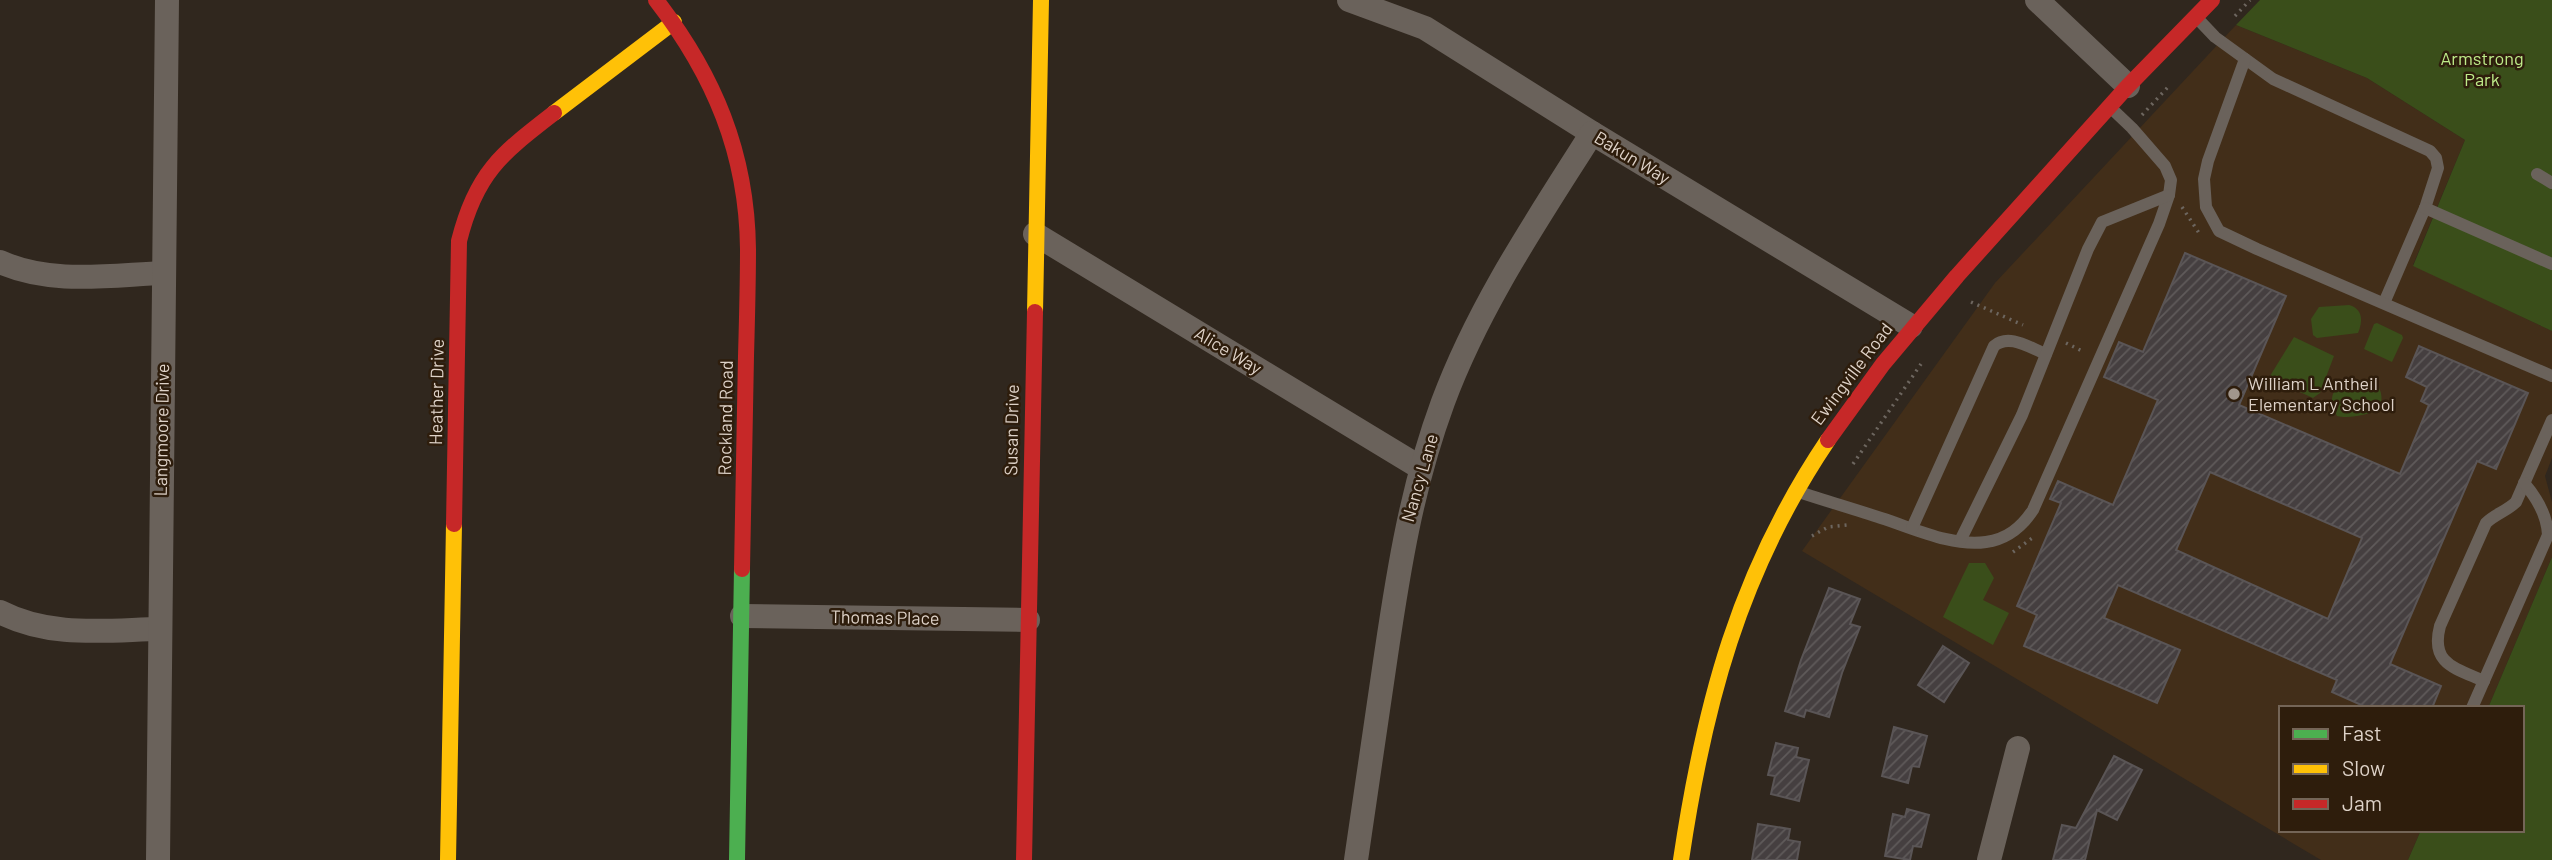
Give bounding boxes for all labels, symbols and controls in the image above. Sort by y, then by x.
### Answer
park label: Armstrong Park [2440,47,2524,90]
street label: Bakun Way [1591,126,1674,188]
street label: Ewingville Road [1806,318,1897,429]
street label: Alice Way [1191,322,1266,379]
street label: Heather Drive [424,339,448,445]
street label: Rockland Road [713,360,737,476]
street label: Langmoore Drive [149,363,173,497]
place label: William L Antheil Elementary School [2248,372,2395,415]
street label: Susan Drive [999,384,1023,476]
marker: William L Antheil Elementary School [2226,386,2242,402]
street label: Nancy Lane [1396,431,1442,524]
street label: Thomas Place [830,605,940,629]
legend [2279,706,2524,832]
text: Fast [2342,720,2382,745]
text: Slow [2342,755,2385,780]
text: Jam [2342,790,2382,815]

